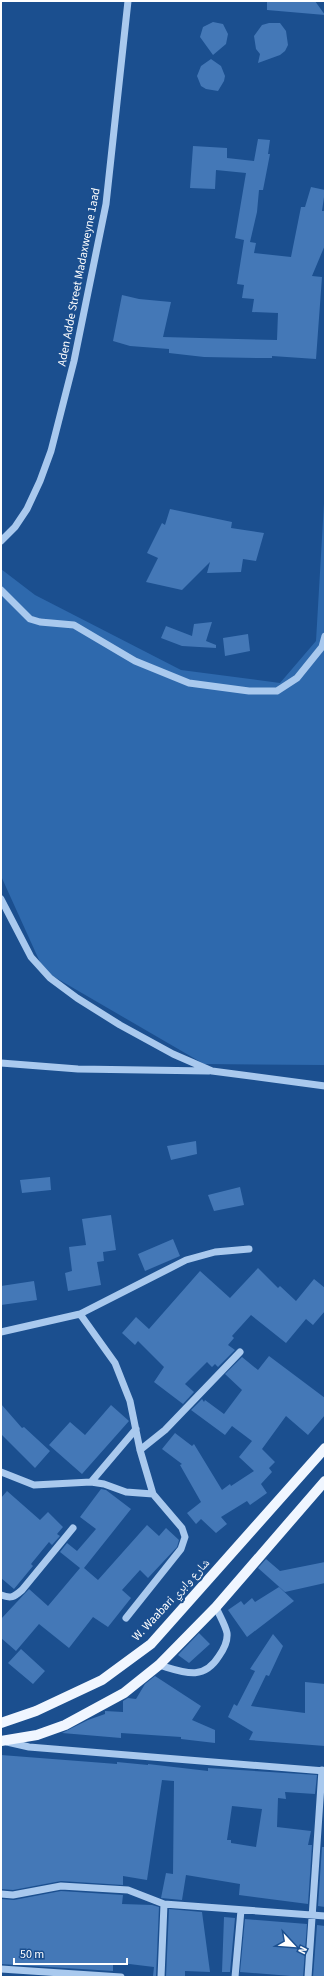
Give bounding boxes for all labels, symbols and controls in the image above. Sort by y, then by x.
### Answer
street label: Aden Adde Street Madaxweyne 1aad [53,186,105,368]
street label: W. Waabari شارع وابري [128,1555,215,1646]
north arrow [274,1926,314,1966]
scale bar [14,1940,127,1966]
text: N [294,1944,311,1957]
text: 50 m [20,1946,44,1963]

